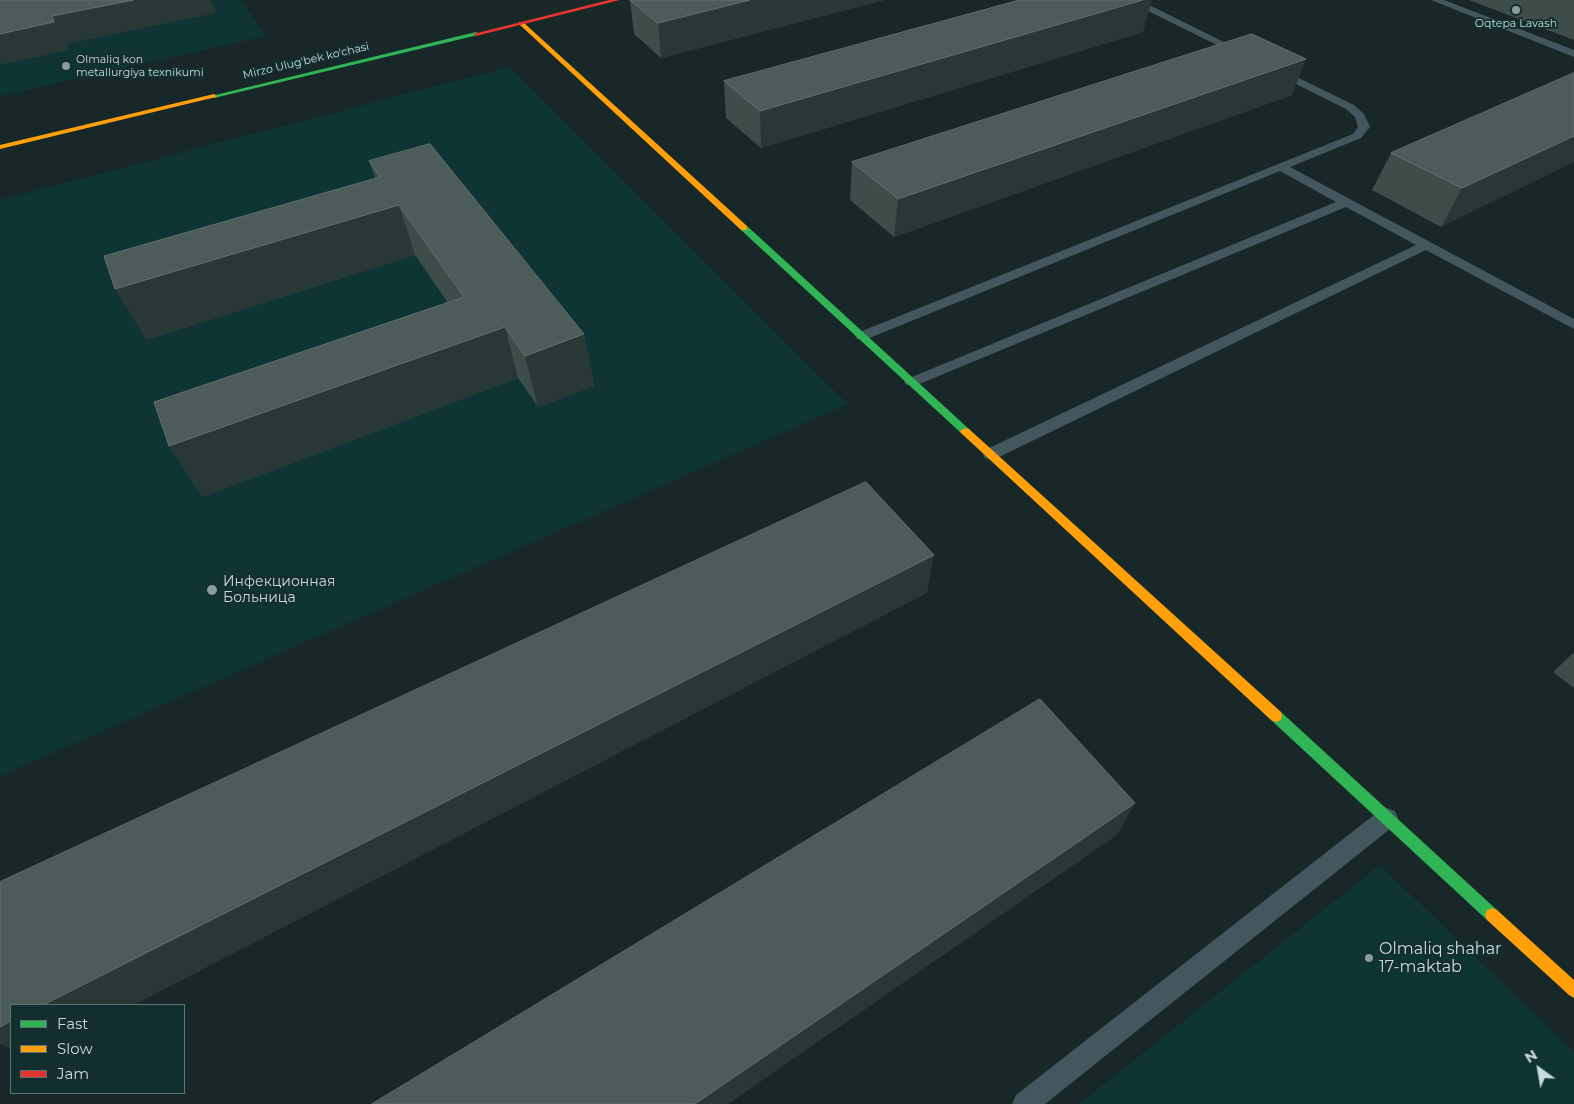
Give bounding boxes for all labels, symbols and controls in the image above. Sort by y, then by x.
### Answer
marker: Oqtepa Lavash [1510,4,1522,16]
place label: Oqtepa Lavash [1475,17,1557,31]
street label: Mirzo Ulug'bek ko'chasi [242,40,370,82]
place label: Olmaliq kon metallurgiya texnikumi [76,53,204,79]
marker: Olmaliq kon metallurgiya texnikumi [60,60,72,72]
place label: Инфекционная Больница [223,574,335,606]
marker: Инфекционная Больница [205,583,219,597]
place label: Olmaliq shahar 17-maktab [1379,939,1502,977]
marker: Olmaliq shahar 17-maktab [1363,952,1375,964]
legend [10,1004,185,1094]
text: Fast [57,1014,88,1033]
text: Slow [57,1039,93,1058]
north arrow [1514,1044,1564,1094]
text: N [1521,1046,1541,1067]
text: Jam [57,1064,89,1083]

